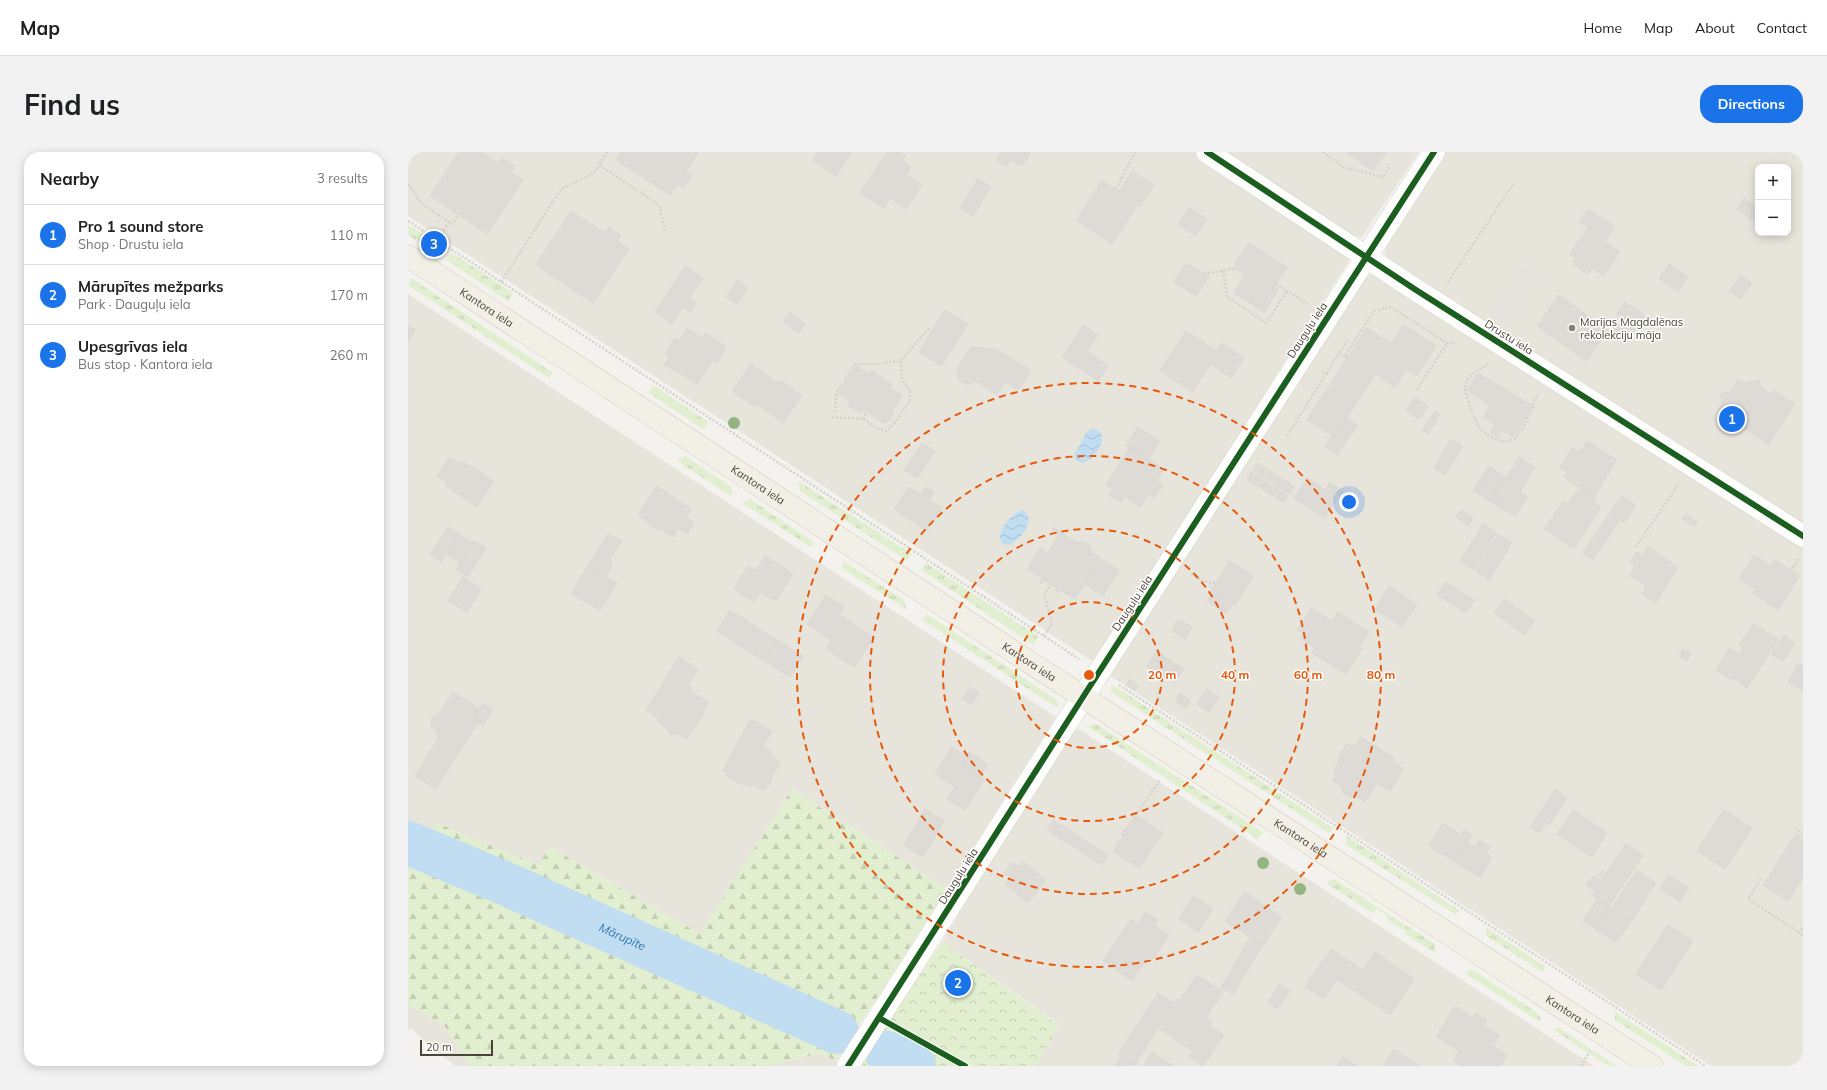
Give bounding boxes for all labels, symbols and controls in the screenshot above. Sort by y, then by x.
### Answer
text: Map [20,16,60,40]
text: Home [1583,19,1622,37]
text: Map [1644,19,1673,37]
text: About [1695,19,1735,37]
text: Contact [1757,19,1807,37]
button: Directions [1700,85,1803,123]
text: Find us [24,87,120,122]
map controls [1755,164,1791,236]
button: + [1755,164,1791,200]
text: Nearby [40,168,99,189]
text: 3 results [317,170,368,186]
button: − [1755,200,1791,236]
text: Pro 1 sound store [78,217,203,236]
text: 1 [49,227,57,243]
text: 110 m [330,227,368,243]
pin: 3 [421,229,447,259]
text: Shop · Drustu iela [78,236,184,252]
text: Mārupītes mežparks [78,277,224,296]
street label: Kantora iela [457,285,516,330]
text: 2 [49,287,57,303]
text: 170 m [330,287,368,303]
text: Park · Dauguļu iela [78,296,191,312]
street label: Dauguļu iela [1284,299,1331,361]
place label: Marijas Magdalēnas rekolekciju māja [1580,315,1683,342]
street label: Drustu iela [1482,317,1536,357]
marker: Marijas Magdalēnas rekolekciju māja [1567,323,1577,333]
text: Upesgrīvas iela [78,337,188,356]
text: 3 [49,347,57,363]
text: 260 m [330,347,368,363]
text: Bus stop · Kantora iela [78,356,213,372]
pin: 1 [1719,404,1745,434]
street label: Kantora iela [728,462,787,507]
your location [1339,492,1359,512]
street label: Dauguļu iela [1109,572,1156,634]
street label: Kantora iela [1000,639,1059,684]
text: 20 m [1148,667,1176,682]
text: 40 m [1221,667,1249,682]
text: 60 m [1294,667,1322,682]
text: 80 m [1367,667,1395,682]
centre of rings [1082,668,1096,682]
street label: Kantora iela [1271,816,1330,861]
street label: Dauguļu iela [935,845,982,907]
water label: Mārupīte [597,919,649,953]
pin: 2 [945,968,971,998]
street label: Kantora iela [1543,992,1602,1037]
scale bar [420,1038,493,1057]
text: 20 m [426,1040,452,1054]

